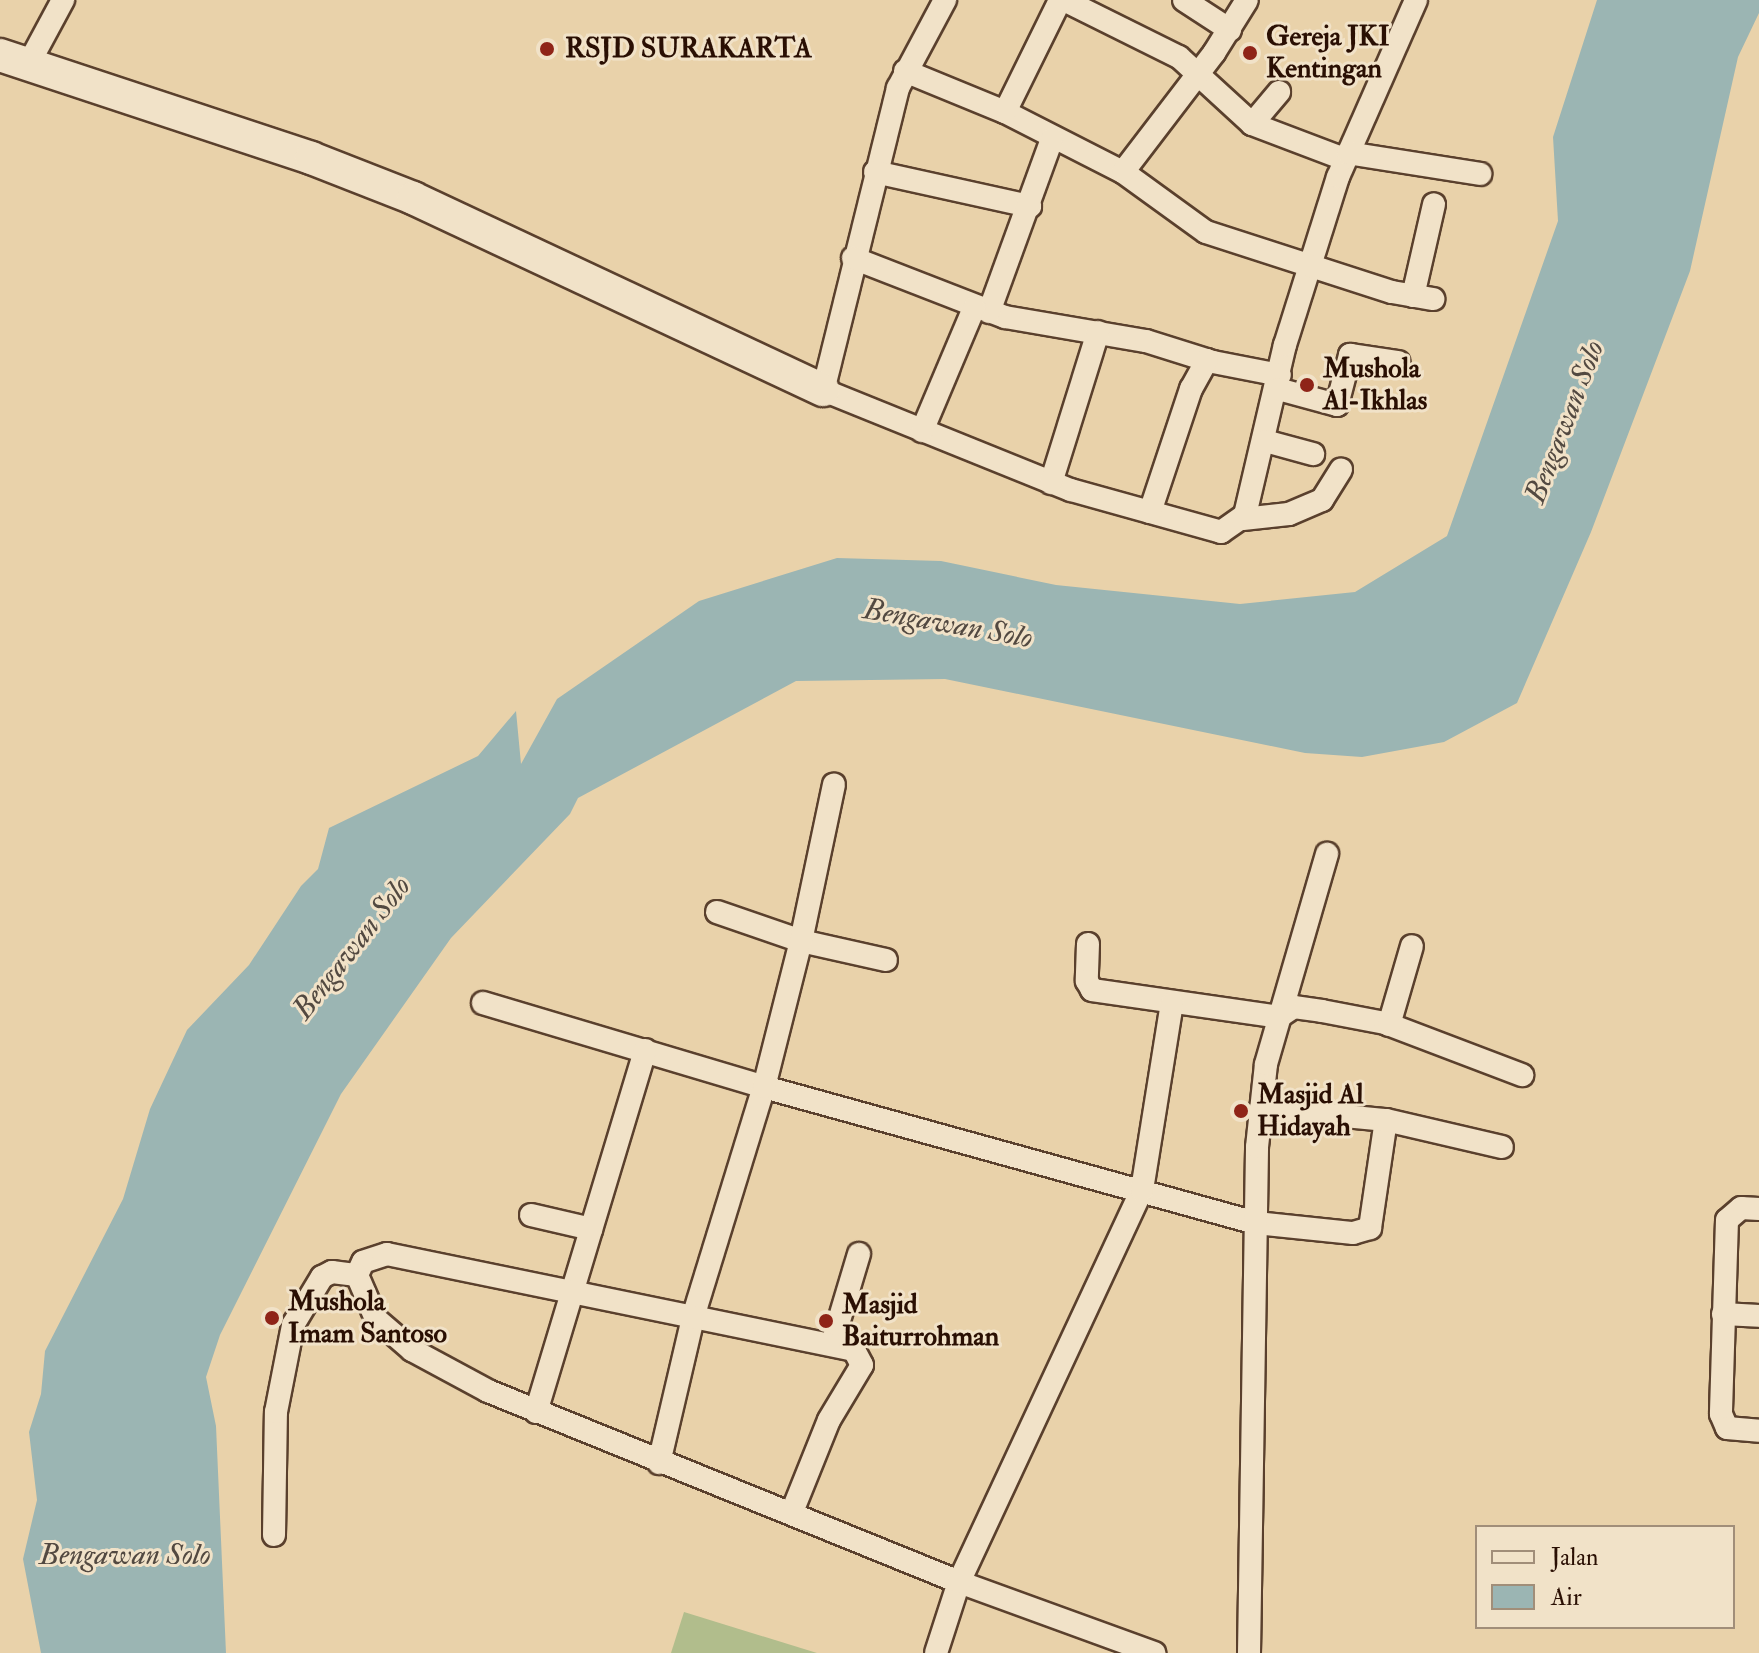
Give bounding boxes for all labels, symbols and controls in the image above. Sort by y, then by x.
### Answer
place label: Gereja JKI Kentingan [1266,20,1389,86]
place label: RSJD SURAKARTA [565,32,812,66]
marker: RSJD SURAKARTA [536,38,558,60]
marker: Gereja JKI Kentingan [1241,44,1259,62]
water label: Bengawan Solo [1517,336,1613,508]
place label: Mushola Al-Ikhlas [1323,352,1427,418]
marker: Mushola Al-Ikhlas [1298,376,1316,394]
water label: Bengawan Solo [861,591,1035,657]
water label: Bengawan Solo [285,869,419,1027]
place label: Masjid Al Hidayah [1257,1078,1363,1144]
marker: Masjid Al Hidayah [1232,1102,1250,1120]
place label: Mushola Imam Santoso [288,1285,447,1351]
place label: Masjid Baiturrohman [842,1288,999,1354]
marker: Mushola Imam Santoso [263,1309,281,1327]
marker: Masjid Baiturrohman [817,1312,835,1330]
legend [1475,1525,1735,1629]
water label: Bengawan Solo [39,1537,211,1573]
text: Jalan [1551,1542,1598,1573]
text: Air [1551,1582,1582,1613]

